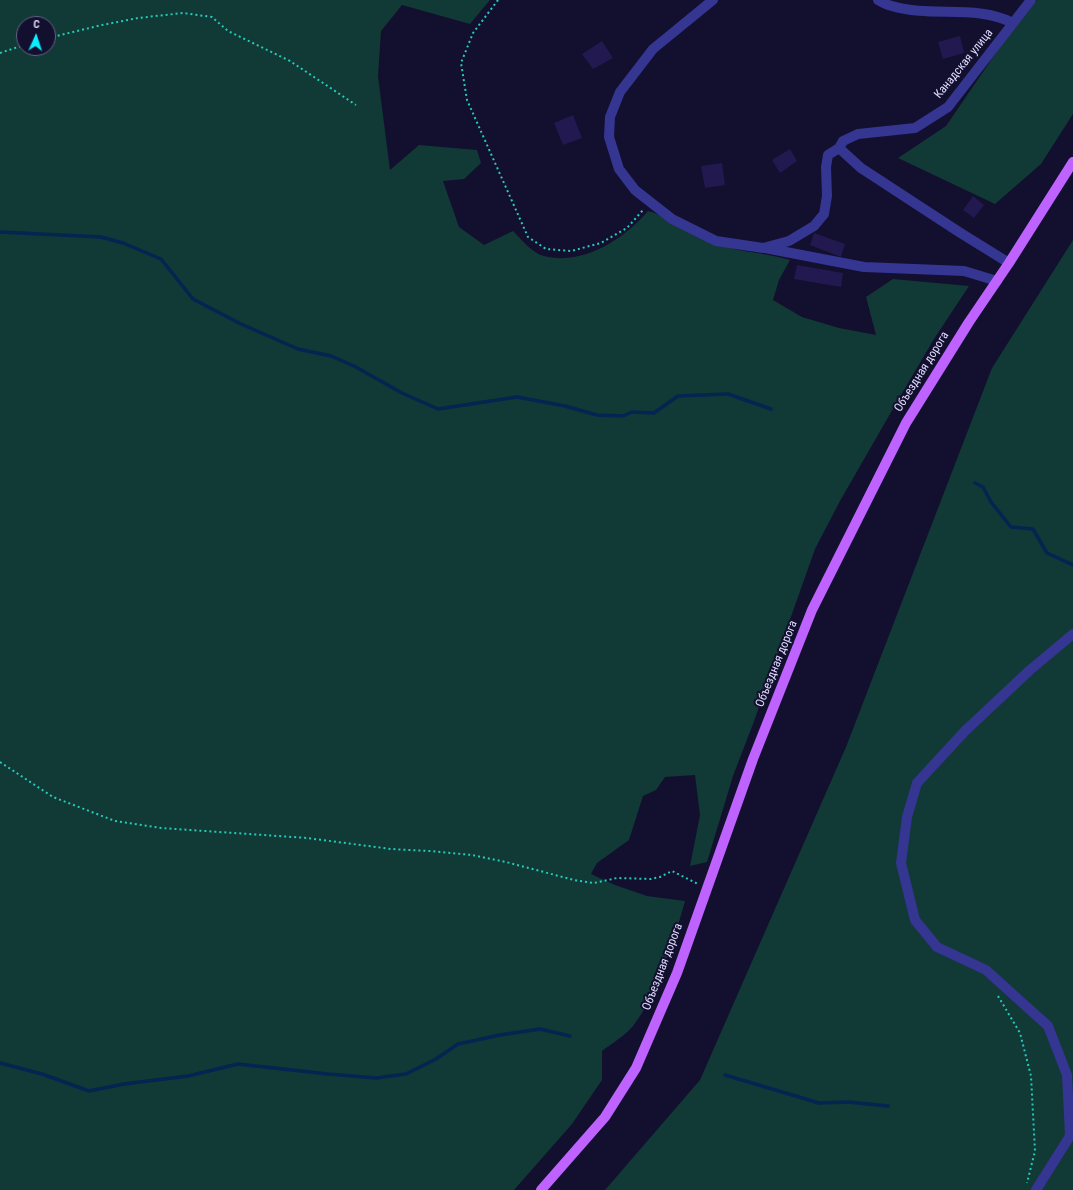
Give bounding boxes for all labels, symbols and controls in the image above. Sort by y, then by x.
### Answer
north arrow [16,16,56,56]
text: С [33,18,40,31]
street label: Канадская улица [932,26,996,102]
street label: Объездная дорога [892,329,952,415]
street label: Объездная дорога [753,619,801,709]
street label: Объездная дорога [640,922,686,1012]

